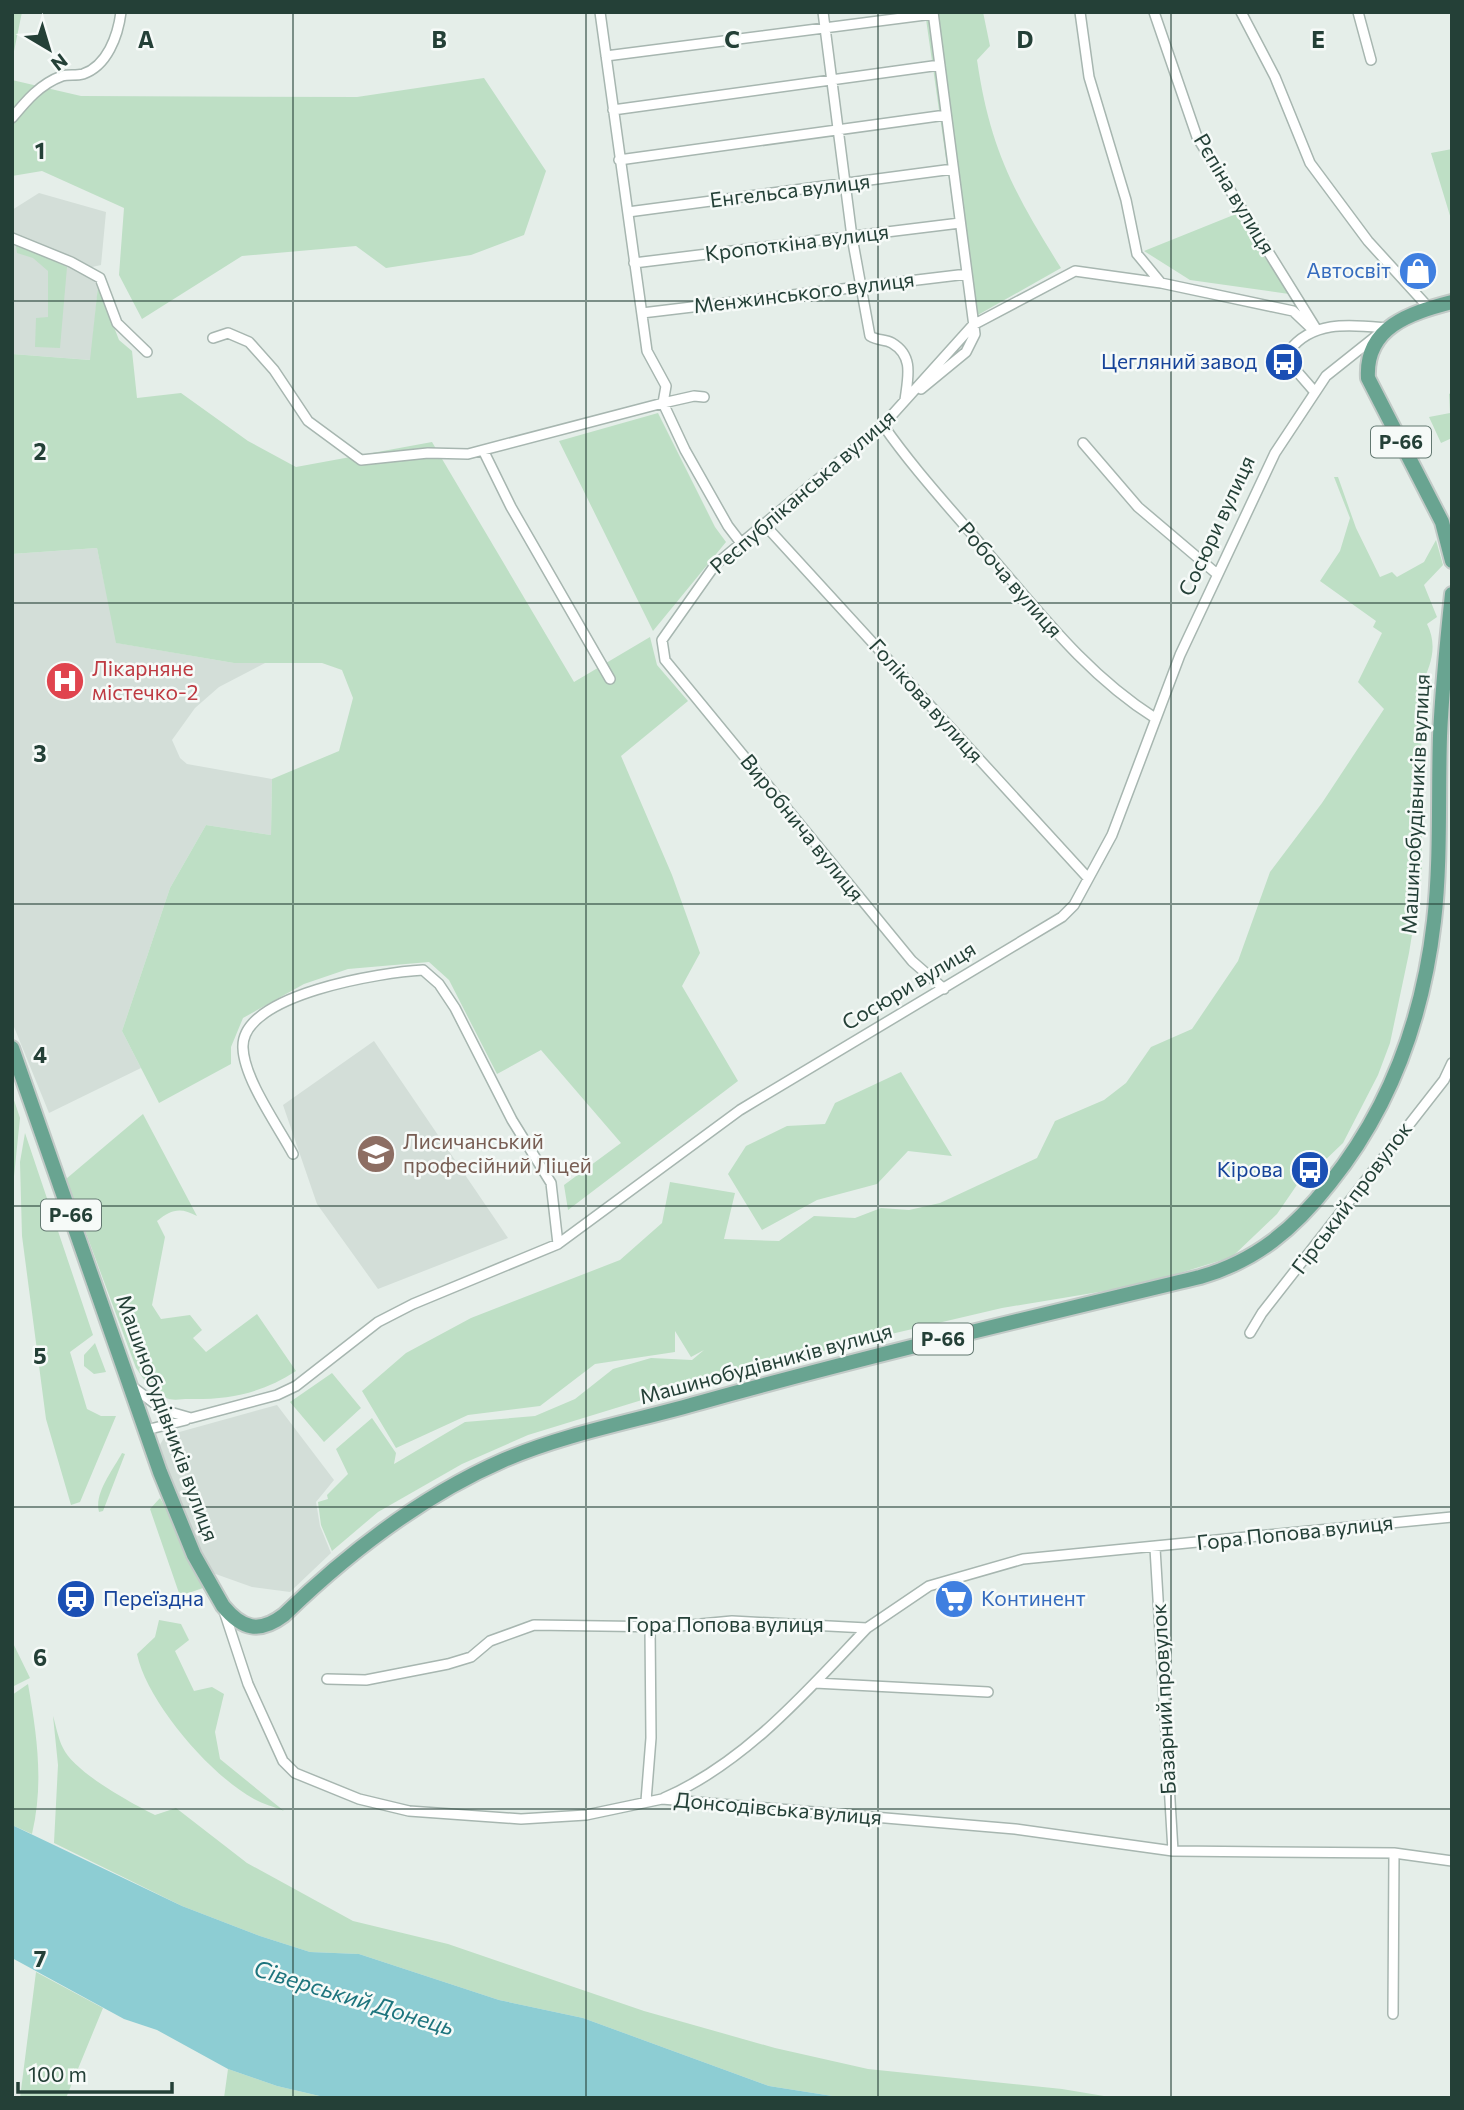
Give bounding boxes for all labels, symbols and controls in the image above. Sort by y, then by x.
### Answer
north arrow [14,14,84,84]
text: A [138,25,155,53]
text: B [431,25,447,53]
text: C [724,25,740,53]
text: D [1017,25,1034,53]
text: E [1311,25,1325,53]
text: N [47,49,72,76]
street label: Рєпіна вулиця [1189,128,1281,258]
text: 1 [35,136,45,164]
street label: Енгельса вулиця [708,167,871,212]
street label: Кропоткіна вулиця [703,218,890,265]
shop icon: Автосвіт [1397,250,1439,292]
place label: Автосвіт [1306,257,1391,282]
street label: Менжинського вулиця [692,266,916,317]
bus stop icon: Цегляний завод [1263,341,1305,383]
place label: Цегляний завод [1101,348,1257,373]
street label: Республіканська вулиця [704,404,900,578]
road number: Р-66 [1371,426,1431,458]
text: 2 [33,437,47,465]
street label: Сосюри вулиця [1172,451,1259,599]
street label: Робоча вулиця [954,516,1068,642]
street label: Голікова вулиця [865,633,989,767]
place label: Лікарняне містечко-2 [92,655,199,704]
hospital icon: Лікарняне містечко-2 [44,660,86,702]
street label: Машинобудівників вулиця [1395,673,1434,935]
text: 3 [33,739,47,767]
street label: Виробнича вулиця [736,749,870,906]
street label: Сосюри вулиця [837,935,980,1034]
text: 4 [33,1040,47,1068]
street label: Гірський провулок [1285,1116,1416,1278]
place label: Лисичанський професійний Ліцей [403,1128,592,1177]
school or university icon: Лисичанський професійний Ліцей [355,1133,397,1175]
bus stop icon: Кірова [1289,1149,1331,1191]
place label: Кірова [1217,1156,1283,1181]
road number: Р-66 [41,1200,101,1231]
street label: Машинобудівників вулиця [112,1291,225,1544]
street label: Машинобудівників вулиця [637,1317,895,1408]
road number: Р-66 [913,1324,973,1354]
text: 5 [33,1341,47,1369]
street label: Гора Попова вулиця [1195,1509,1394,1554]
station icon: Переїздна [55,1578,97,1620]
supermarket icon: Континент [933,1578,975,1620]
place label: Переїздна [103,1585,204,1610]
place label: Континент [981,1585,1086,1610]
street label: Базарний провулок [1145,1603,1180,1795]
street label: Гора Попова вулиця [626,1611,824,1636]
text: 6 [33,1643,47,1671]
street label: Донсодівська вулиця [673,1786,883,1829]
text: 7 [34,1944,46,1972]
water label: Сіверський Донець [251,1953,458,2041]
scale bar [18,2050,172,2094]
text: 100 m [28,2061,87,2086]

